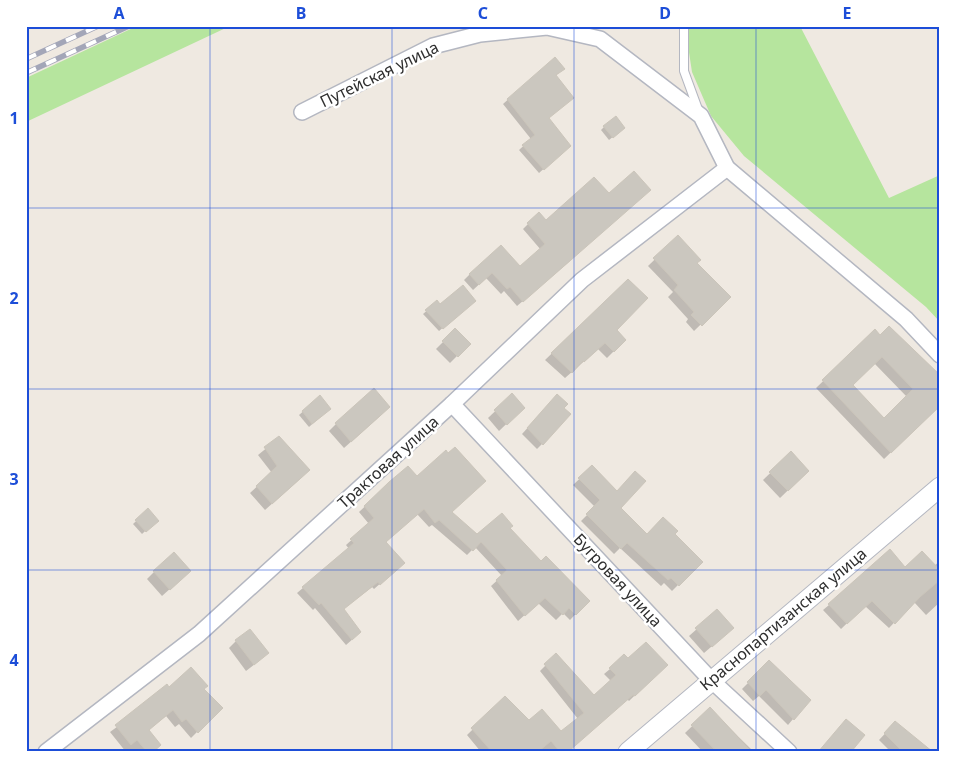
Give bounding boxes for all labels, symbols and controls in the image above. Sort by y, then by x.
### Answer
text: A [113,2,125,24]
text: B [296,2,306,24]
text: C [478,2,488,24]
text: D [659,2,671,24]
text: E [843,2,852,24]
street label: Путейская улица [316,36,442,112]
text: 1 [9,107,19,129]
text: 2 [9,287,19,309]
street label: Трактовая улица [333,411,443,513]
text: 3 [9,468,19,490]
street label: Бугровая улица [569,528,667,632]
street label: Краснопартизанская улица [695,543,871,695]
text: 4 [9,649,19,671]

